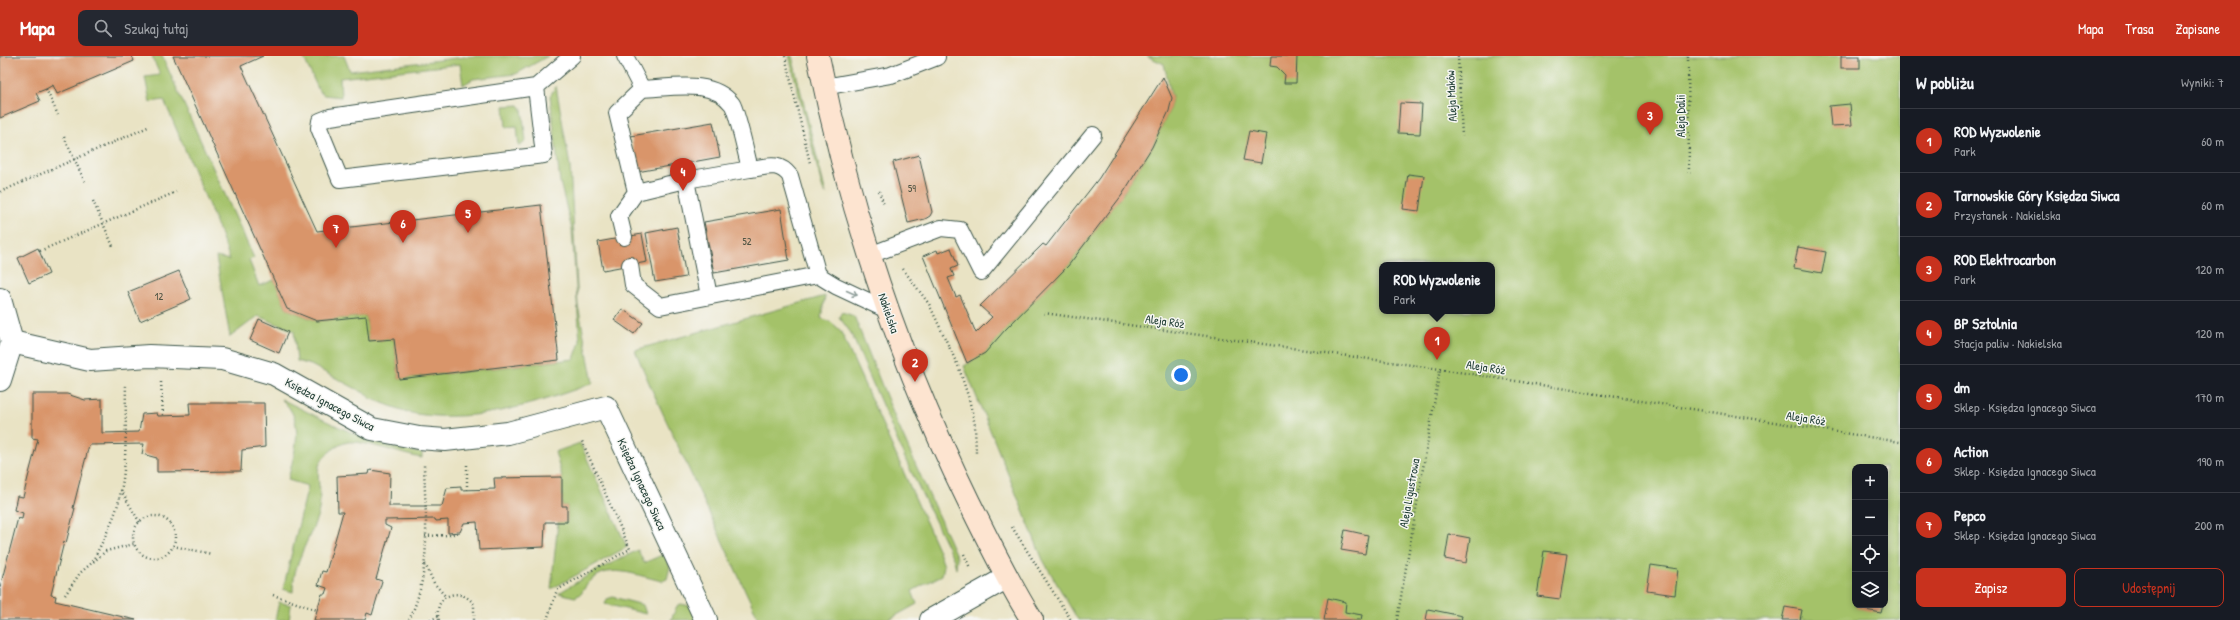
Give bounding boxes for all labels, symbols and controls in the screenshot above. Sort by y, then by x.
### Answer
search box [78,10,358,46]
text: Mapa [20,15,54,41]
icon: search [92,17,114,39]
text: Szukaj tutaj [124,18,188,39]
text: Mapa [2078,19,2103,38]
text: Trasa [2125,19,2154,38]
text: Zapisane [2176,19,2220,38]
street label: Aleja Maków [1441,69,1461,122]
text: W pobliżu [1916,71,1974,94]
text: Wyniki: 7 [2181,73,2224,91]
street label: Aleja Dalii [1672,94,1689,138]
pin: 3 [1637,102,1663,135]
text: ROD Wyzwolenie [1954,121,2041,142]
text: 1 [1927,132,1931,150]
text: 60 m [2201,132,2224,150]
text: Park [1954,142,1976,160]
pin: 4 [670,158,696,191]
house number: 59 [908,182,916,195]
text: Tarnowskie Góry Księdza Siwca [1954,185,2119,206]
text: 2 [1926,196,1932,214]
text: 60 m [2201,196,2224,214]
pin: 5 [455,200,481,233]
text: Przystanek · Nakielska [1954,206,2060,224]
pin: 6 [390,210,416,243]
pin: 7 [323,215,349,248]
house number: 52 [743,235,752,248]
text: ROD Elektrocarbon [1954,249,2056,270]
text: 3 [1926,260,1932,278]
text: 120 m [2196,260,2224,278]
popup [1379,262,1495,314]
text: ROD Wyzwolenie [1394,269,1480,290]
text: Park [1954,270,1976,288]
house number: 12 [155,290,163,303]
one-way arrow [846,290,858,297]
text: Park [1394,290,1415,308]
street label: Nakielska [874,291,904,335]
street label: Aleja Róż [1144,310,1186,332]
text: BP Sztolnia [1954,313,2017,334]
text: 4 [1927,324,1931,342]
text: 120 m [2196,324,2224,342]
pin: 1 [1424,327,1450,360]
text: Stacja paliw · Nakielska [1954,334,2062,352]
pin: 2 [902,349,928,382]
street label: Aleja Róż [1465,356,1507,378]
your location [1171,365,1191,385]
street label: Księdza Ignacego Siwca [282,373,378,435]
text: dm [1954,377,1970,398]
text: 5 [1926,388,1932,406]
text: 170 m [2195,388,2224,406]
text: Sklep · Księdza Ignacego Siwca [1954,398,2096,416]
street label: Aleja Róż [1785,407,1827,429]
street label: Księdza Ignacego Siwca [613,435,671,533]
text: Action [1954,441,1989,462]
text: 6 [1926,452,1932,470]
text: 190 m [2197,452,2224,470]
street label: Aleja Ligustrowa [1395,457,1423,529]
text: Sklep · Księdza Ignacego Siwca [1954,462,2096,480]
map controls [1852,464,1888,608]
button: + [1852,464,1888,500]
button: − [1852,500,1888,536]
text: Pepco [1954,505,1985,526]
text: 7 [1926,516,1932,534]
text: 200 m [2194,516,2224,534]
text: Sklep · Księdza Ignacego Siwca [1954,526,2096,544]
button: locate [1852,536,1888,572]
button: Zapisz [1916,568,2066,607]
button: Udostępnij [2074,568,2224,607]
button: layers [1852,572,1888,608]

